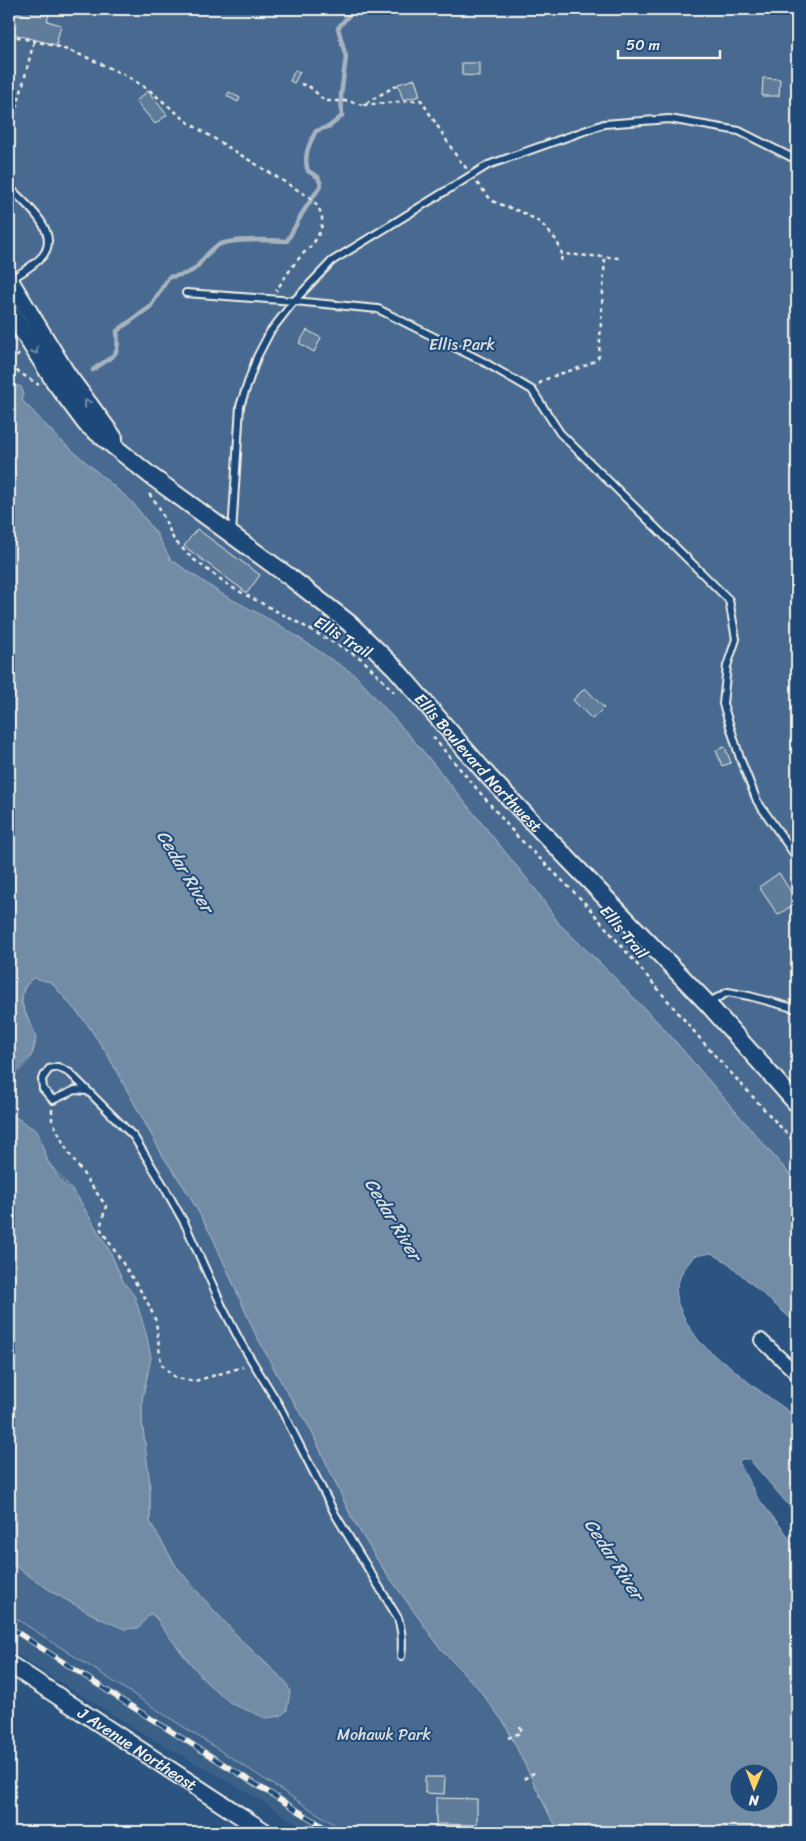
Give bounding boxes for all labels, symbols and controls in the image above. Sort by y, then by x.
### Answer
scale bar [618,28,721,60]
text: 50 m [626,32,661,58]
park label: Ellis Park [429,330,495,359]
one-way arrow [29,345,38,354]
one-way arrow [84,400,92,409]
street label: Ellis Trail [308,608,378,667]
street label: Ellis Boulevard Northwest [407,686,550,839]
water label: Cedar River [148,823,224,922]
street label: Ellis Trail [592,898,656,966]
water label: Cedar River [356,1171,432,1270]
water label: Cedar River [576,1512,654,1609]
street label: J Avenue Northeast [71,1698,203,1798]
park label: Mohawk Park [337,1720,432,1749]
north arrow [728,1764,778,1814]
text: N [748,1788,760,1813]

